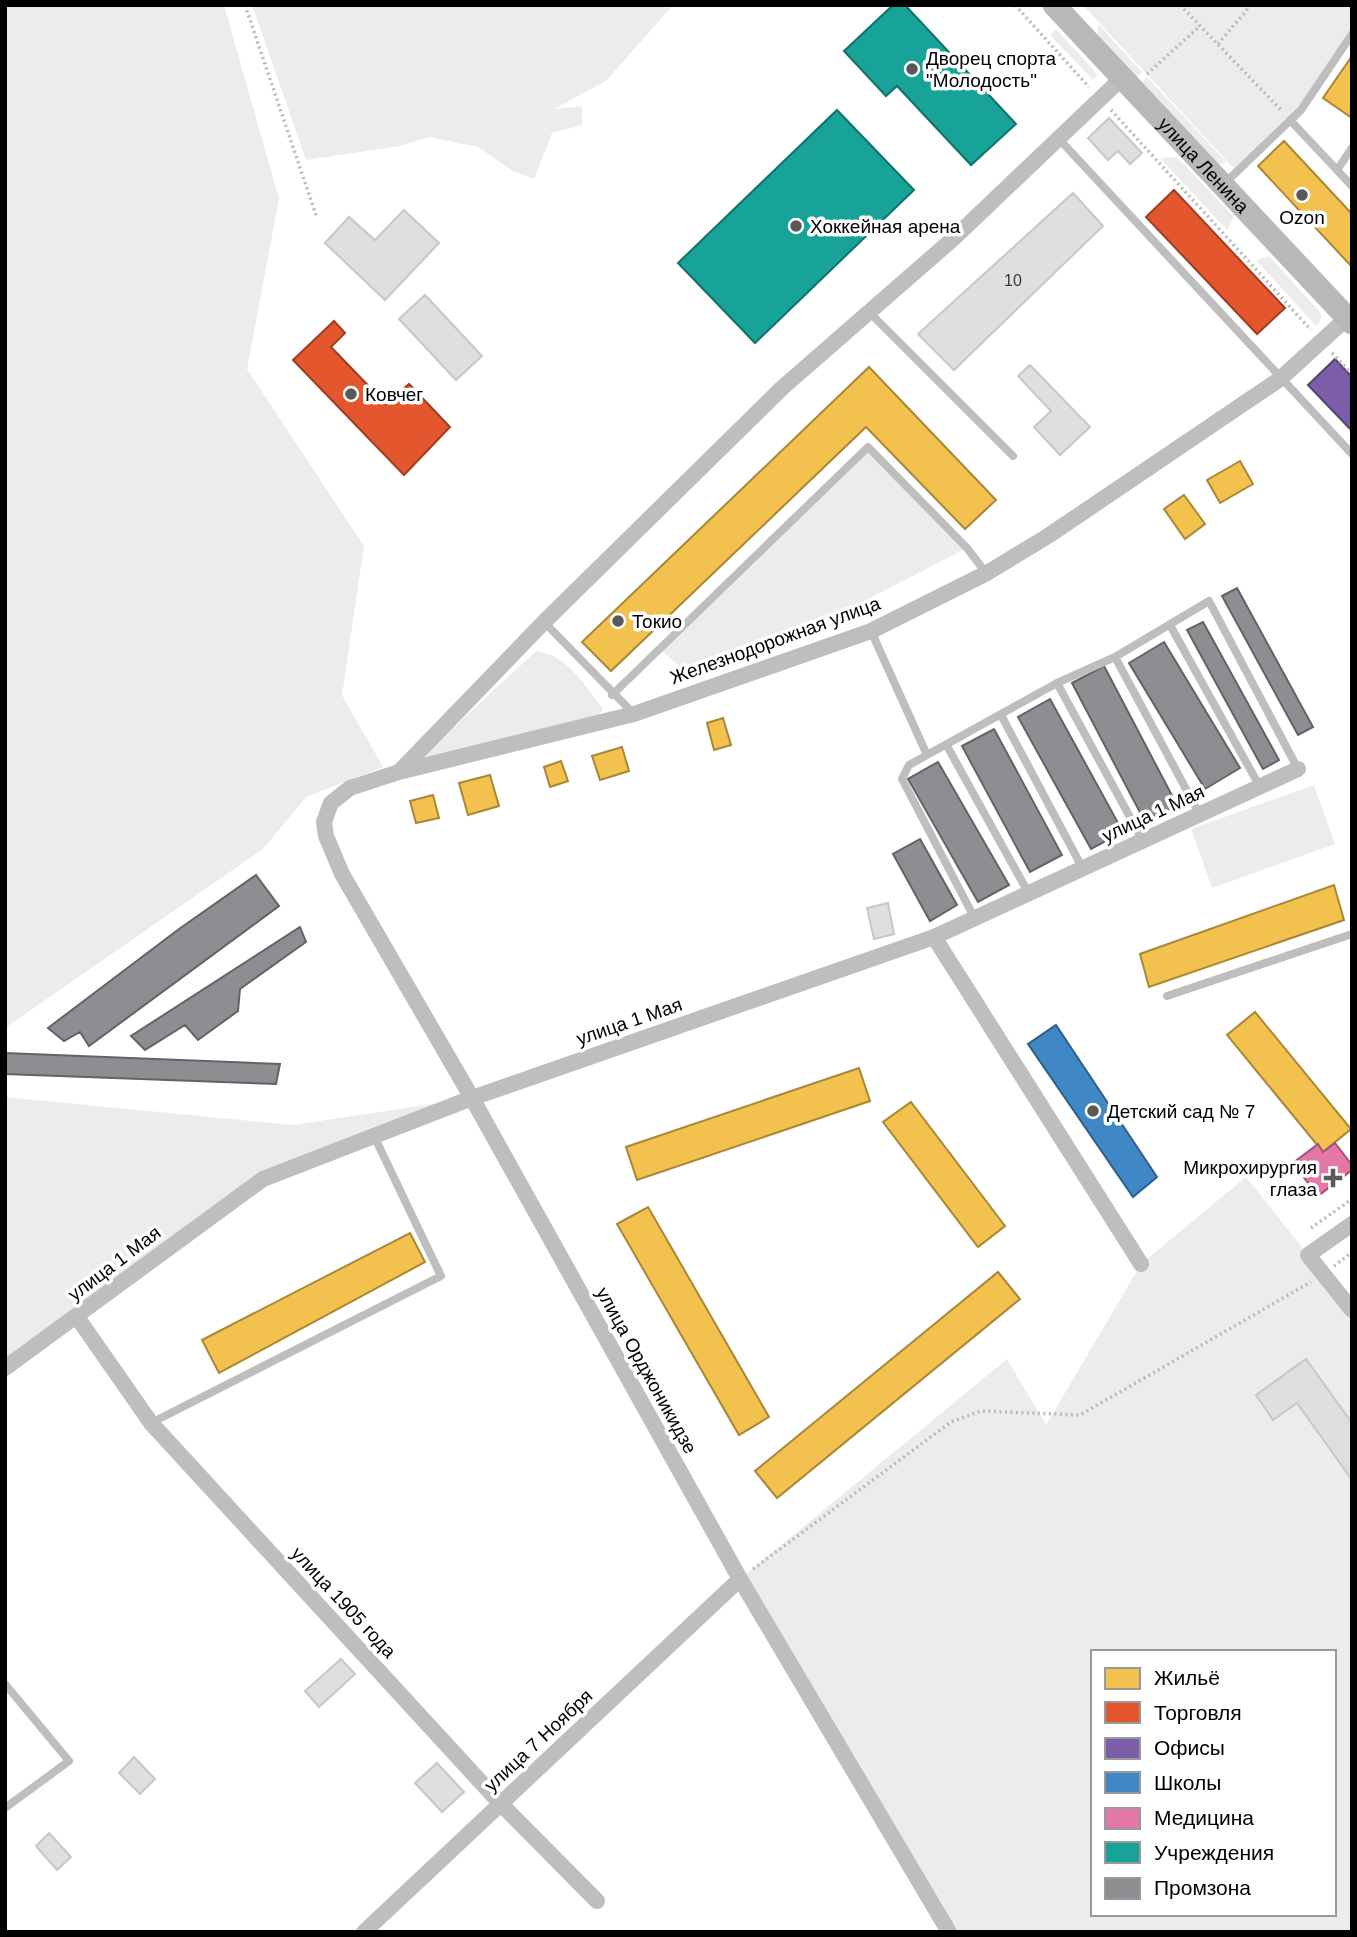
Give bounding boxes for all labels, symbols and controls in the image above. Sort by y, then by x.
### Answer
place label: Дворец спорта "Молодость" [926,48,1057,91]
marker: Дворец спорта "Молодость" [904,61,920,77]
street label: улица Ленина [1154,113,1253,217]
marker: Ozon [1294,187,1310,203]
place label: Ozon [1279,207,1325,228]
place label: Хоккейная арена [810,216,961,237]
marker: Хоккейная арена [788,218,804,234]
house number: 10 [1004,272,1022,289]
place label: Ковчег [365,384,423,405]
marker: Ковчег [343,386,359,402]
street label: Железнодорожная улица [667,592,883,688]
place label: Токио [632,611,682,632]
marker: Токио [610,613,626,629]
street label: улица 1 Мая [1099,781,1208,846]
street label: улица 1 Мая [574,994,685,1049]
place label: Детский сад № 7 [1107,1101,1255,1122]
marker: Детский сад № 7 [1085,1103,1101,1119]
place label: Микрохирургия глаза [1183,1157,1317,1200]
marker: Микрохирургия глаза [1323,1168,1343,1188]
street label: улица 1 Мая [64,1222,165,1305]
street label: улица Орджоникидзе [592,1283,701,1457]
street label: улица 1905 года [287,1543,400,1662]
legend [1091,1650,1336,1916]
text: Жильё [1154,1666,1220,1689]
street label: улица 7 Ноября [480,1685,597,1796]
text: Торговля [1154,1701,1242,1724]
text: Офисы [1154,1736,1225,1759]
text: Школы [1154,1771,1221,1794]
text: Медицина [1154,1806,1254,1829]
text: Учреждения [1154,1841,1274,1864]
text: Промзона [1154,1876,1251,1899]

